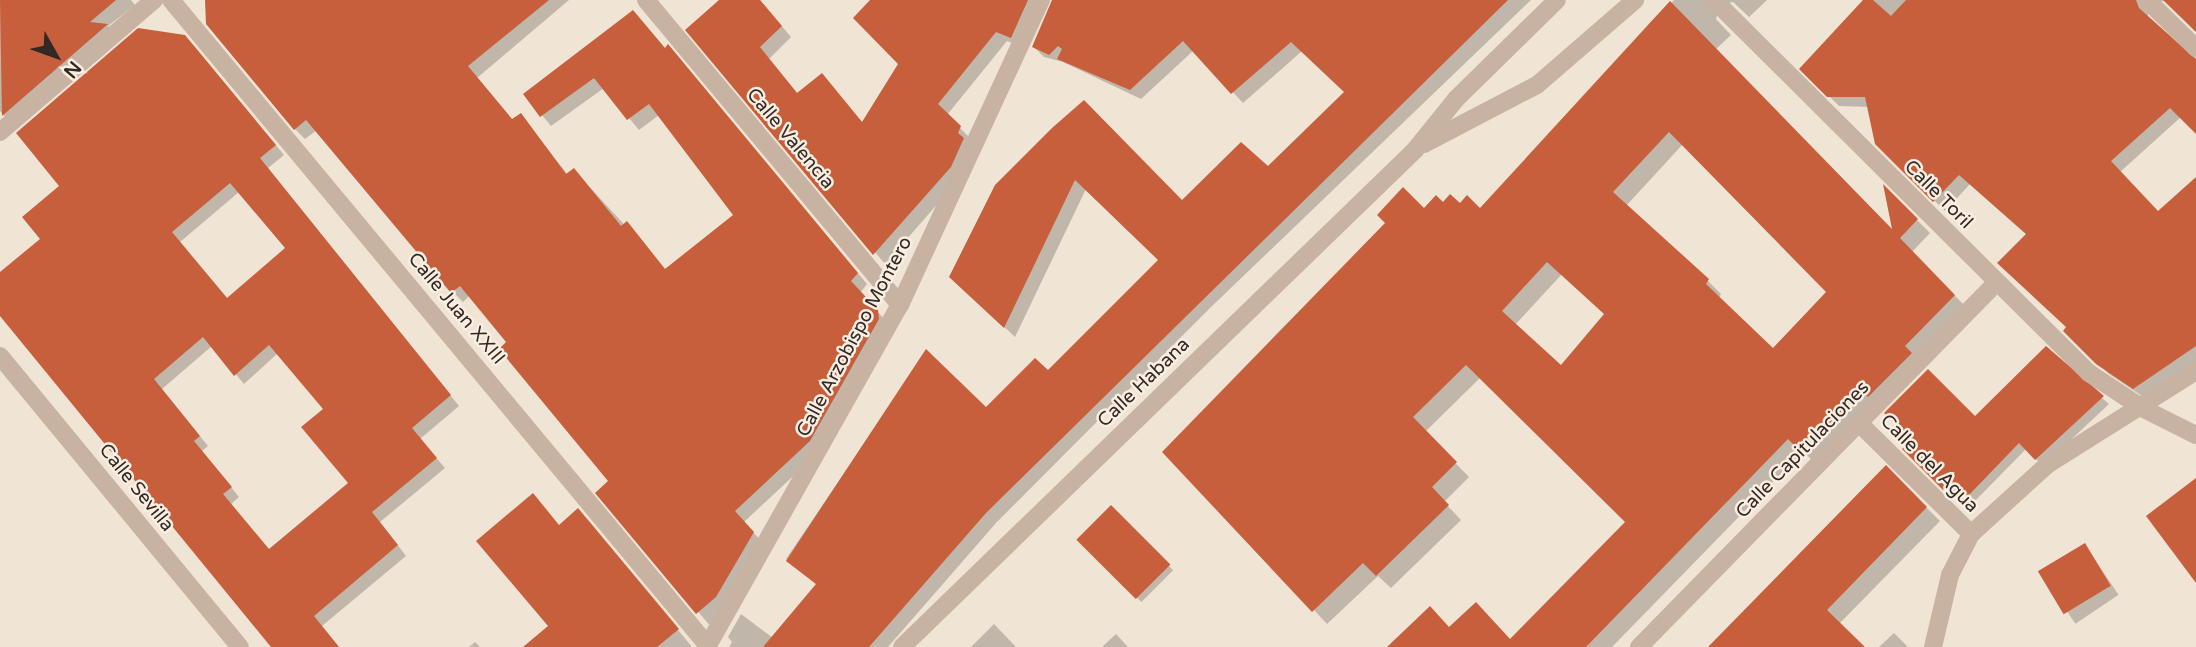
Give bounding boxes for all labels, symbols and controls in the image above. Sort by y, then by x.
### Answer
north arrow [21,21,91,91]
text: N [59,57,85,82]
street label: Calle Valencia [741,84,839,194]
street label: Calle Toril [1899,156,1977,234]
street label: Calle Arzobispo Montero [793,233,917,441]
street label: Calle Juan XXIII [403,248,509,370]
street label: Calle Habana [1093,333,1195,433]
street label: Calle Capitulaciones [1732,377,1874,523]
street label: Calle del Agua [1875,410,1983,518]
street label: Calle Sevilla [94,440,178,536]

